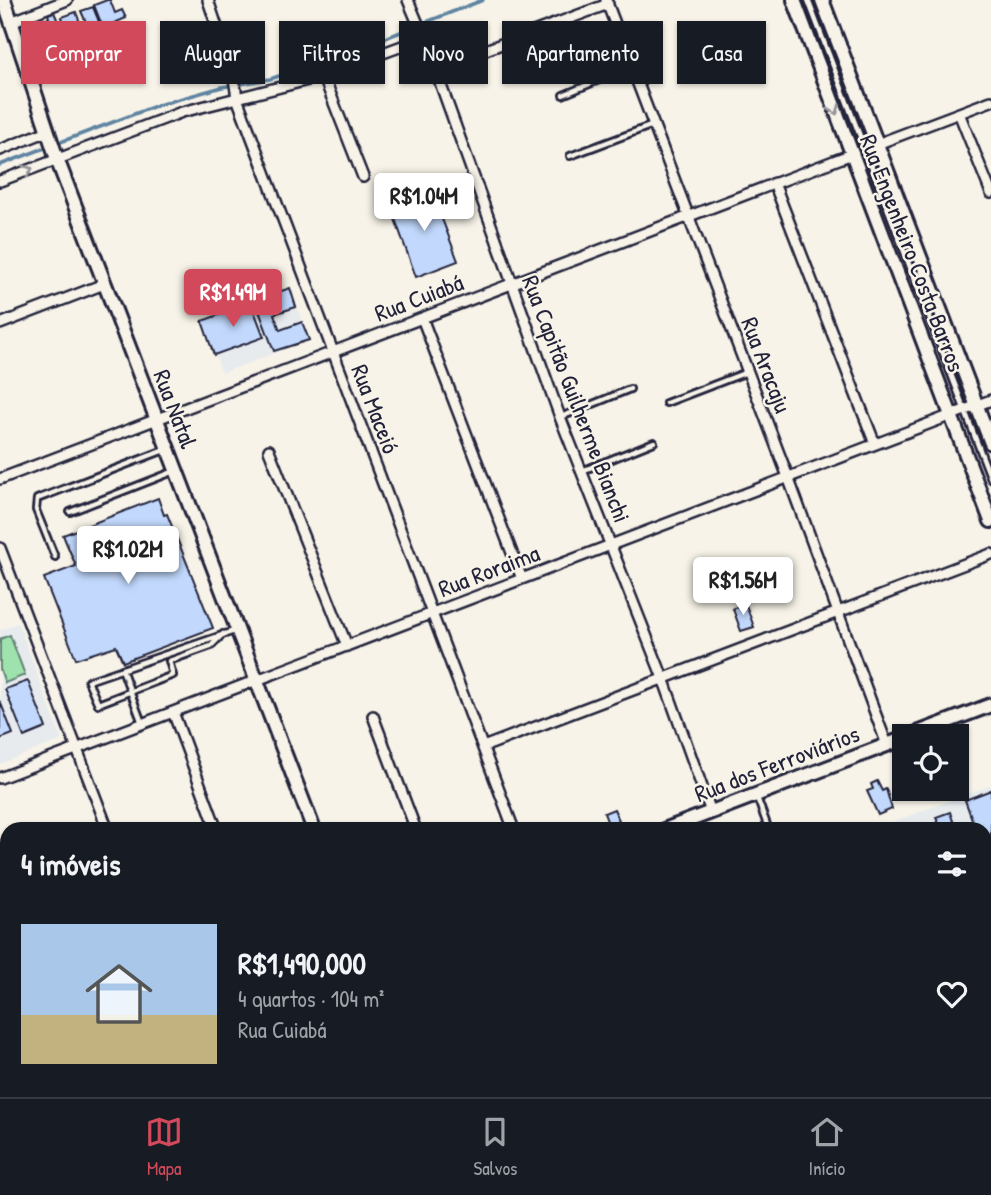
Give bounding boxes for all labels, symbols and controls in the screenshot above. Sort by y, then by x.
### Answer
chip: Comprar [21,21,146,84]
chip: Alugar [160,21,265,84]
chip: Filtros [279,21,385,84]
chip: Novo [399,21,488,84]
chip: Apartamento [502,21,663,84]
chip: Casa [677,21,766,84]
one-way arrow [827,103,841,115]
street label: Rua Engenheiro Costa Barros [853,129,973,376]
one-way arrow [22,165,34,179]
pin: R$1.04M [359,174,489,233]
text: R$1.04M [390,180,458,211]
street label: Rua Cuiabá [370,266,467,329]
pin: R$1.49M [168,270,298,329]
street label: Rua Capitão Guilherme Bianchi [515,271,639,527]
text: R$1.49M [200,276,266,307]
street label: Rua Aracaju [734,312,800,417]
street label: Rua Maceió [344,359,408,458]
street label: Rua Natal [146,365,206,453]
pin: R$1.02M [63,526,193,586]
text: R$1.02M [93,533,163,564]
street label: Rua Roraima [434,536,544,604]
pin: R$1.56M [678,558,808,617]
text: R$1.56M [709,564,777,595]
street label: Rua dos Ferroviários [690,717,864,809]
map controls [892,724,969,801]
button: locate [892,724,969,801]
text: 4 imóveis [21,844,121,884]
icon: filters [933,845,971,883]
text: R$1,490,000 [238,943,366,983]
icon: home [77,952,161,1036]
icon: heart [933,975,971,1013]
text: 4 quartos · 104 m² [238,983,384,1014]
text: Rua Cuiabá [238,1014,326,1045]
tab: Mapa [145,1113,183,1181]
tab: Salvos [474,1113,517,1181]
tab: Início [808,1113,846,1181]

